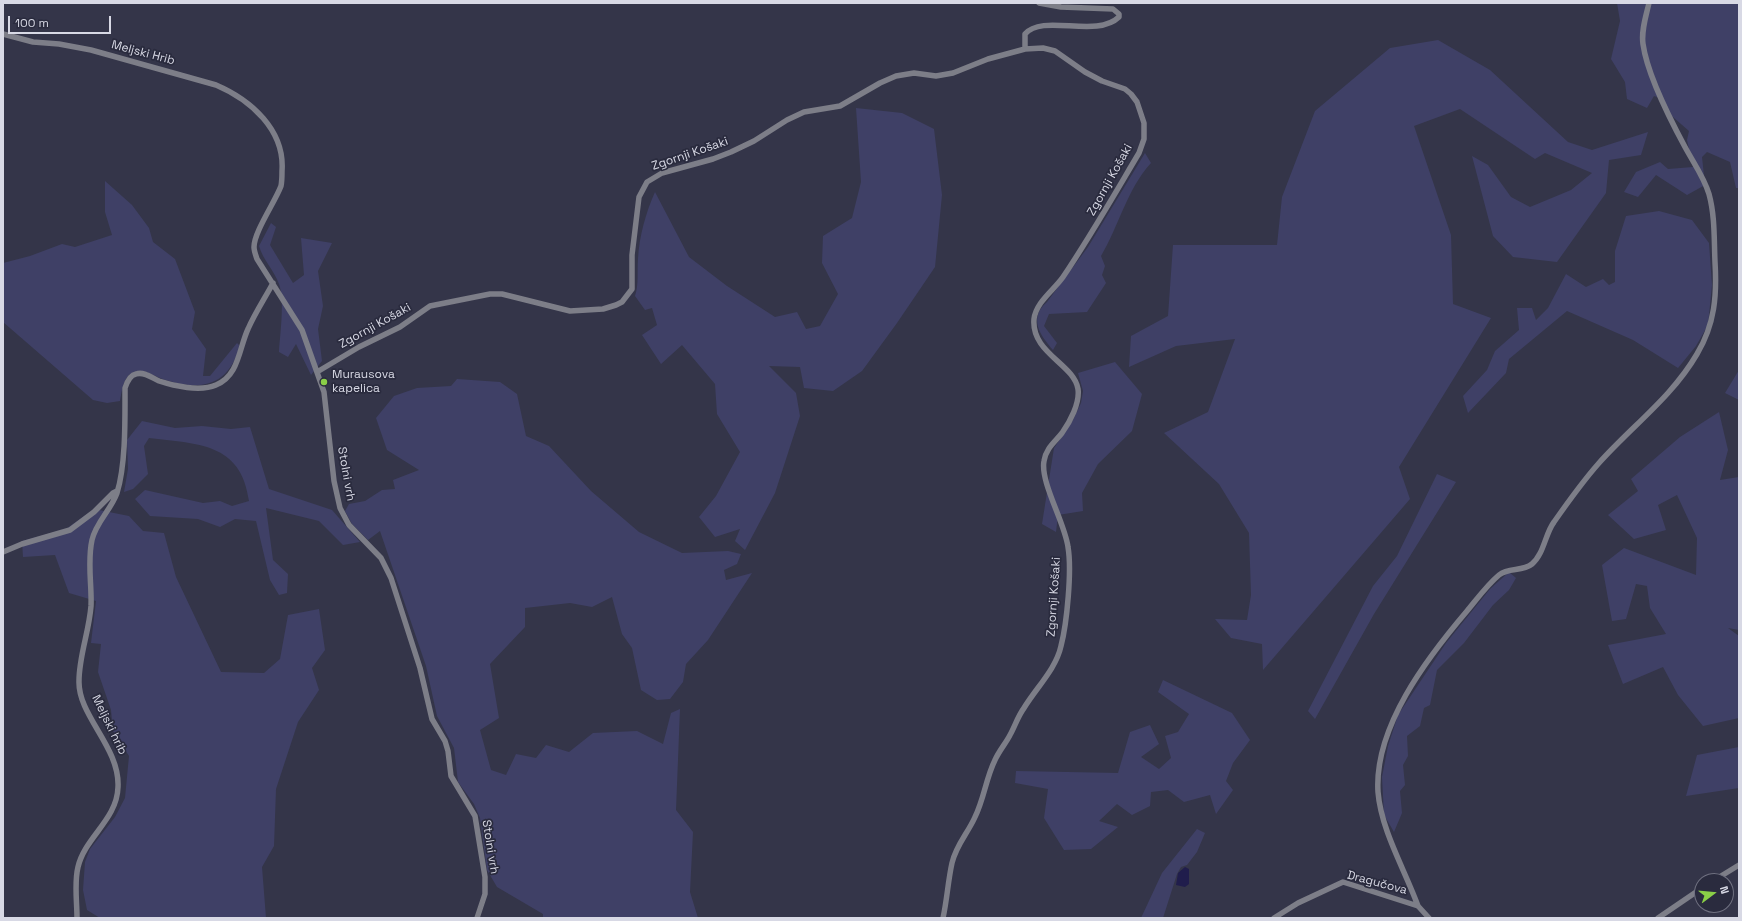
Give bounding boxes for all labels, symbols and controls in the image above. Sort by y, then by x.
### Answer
scale bar [10,8,113,34]
text: 100 m [15,15,49,31]
street label: Meljski Hrib [110,38,176,68]
street label: Zgornji Košaki [650,134,730,174]
street label: Zgornji Košaki [1084,142,1136,218]
street label: Zgornji Košaki [337,300,413,352]
place label: Murausova kapelica [332,368,395,396]
marker: Murausova kapelica [319,377,329,387]
street label: Stolni vrh [334,446,358,502]
street label: Zgornji Košaki [1044,557,1064,637]
street label: Meljski hrib [88,693,130,757]
street label: Stolni vrh [479,819,501,875]
street label: Dragučova [1345,868,1409,898]
north arrow [1694,873,1734,913]
text: N [1717,884,1732,895]

